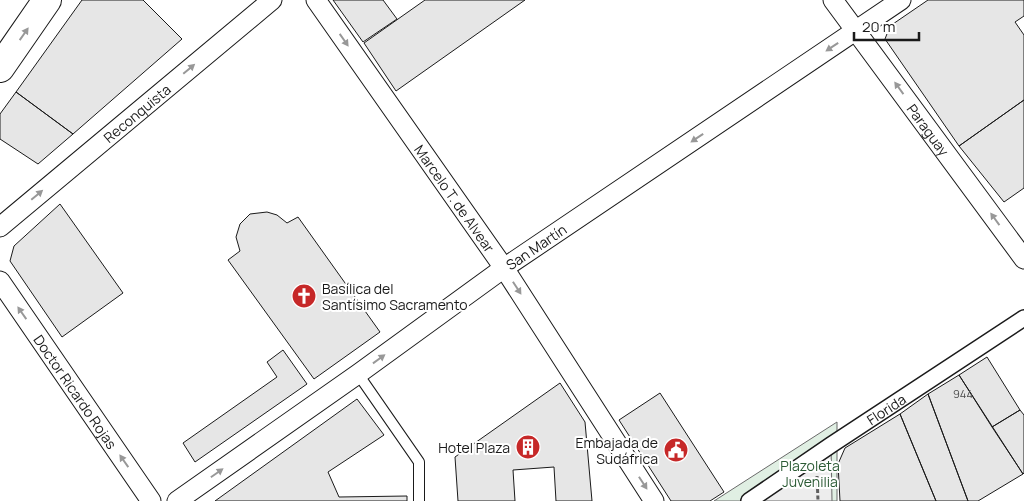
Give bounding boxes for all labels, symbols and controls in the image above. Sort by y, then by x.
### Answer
scale bar [854,10,919,42]
text: 20 m [862,16,895,37]
one-way arrow [19,27,29,41]
one-way arrow [339,33,349,47]
one-way arrow [825,42,839,52]
one-way arrow [183,64,195,75]
street label: Reconquista [99,79,174,146]
one-way arrow [894,82,904,95]
street label: Paraguay [903,100,954,160]
one-way arrow [690,133,704,143]
street label: Marcelo T. de Alvear [411,141,499,256]
one-way arrow [31,190,44,201]
one-way arrow [990,212,1000,226]
street label: San Martín [502,219,570,274]
place label: Basílica del Santísimo Sacramento [322,279,468,314]
one-way arrow [512,281,522,294]
church icon: Basílica del Santísimo Sacramento [291,283,317,309]
one-way arrow [17,306,26,319]
street label: Doctor Ricardo Rojas [30,331,122,452]
one-way arrow [372,354,385,364]
house number: 944 [953,386,973,401]
street label: Florida [863,389,909,429]
place label: Embajada de Sudáfrica [575,433,658,468]
building icon: Hotel Plaza [515,434,541,460]
public building icon: Embajada de Sudáfrica [663,437,689,463]
place label: Hotel Plaza [438,438,510,457]
one-way arrow [119,454,128,468]
park label: Plazoleta Juvenilia [780,456,840,491]
one-way arrow [210,468,224,478]
one-way arrow [638,477,647,490]

